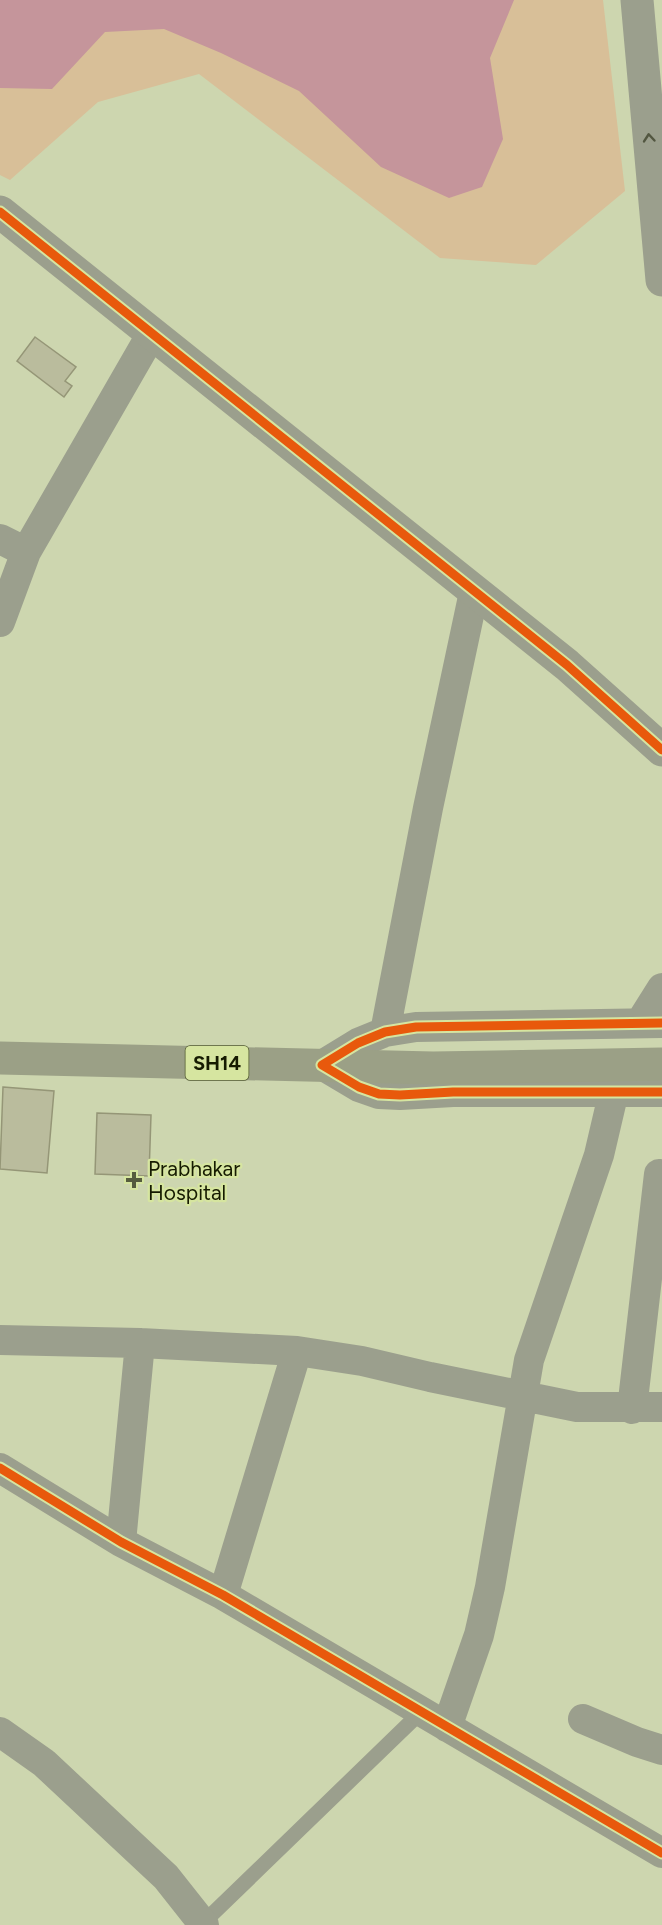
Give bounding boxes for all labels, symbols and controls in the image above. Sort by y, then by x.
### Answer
one-way arrow [643,134,656,143]
road number: SH14 [186,1046,248,1080]
place label: Prabhakar Hospital [148,1156,240,1205]
marker: Prabhakar Hospital [125,1171,143,1189]

